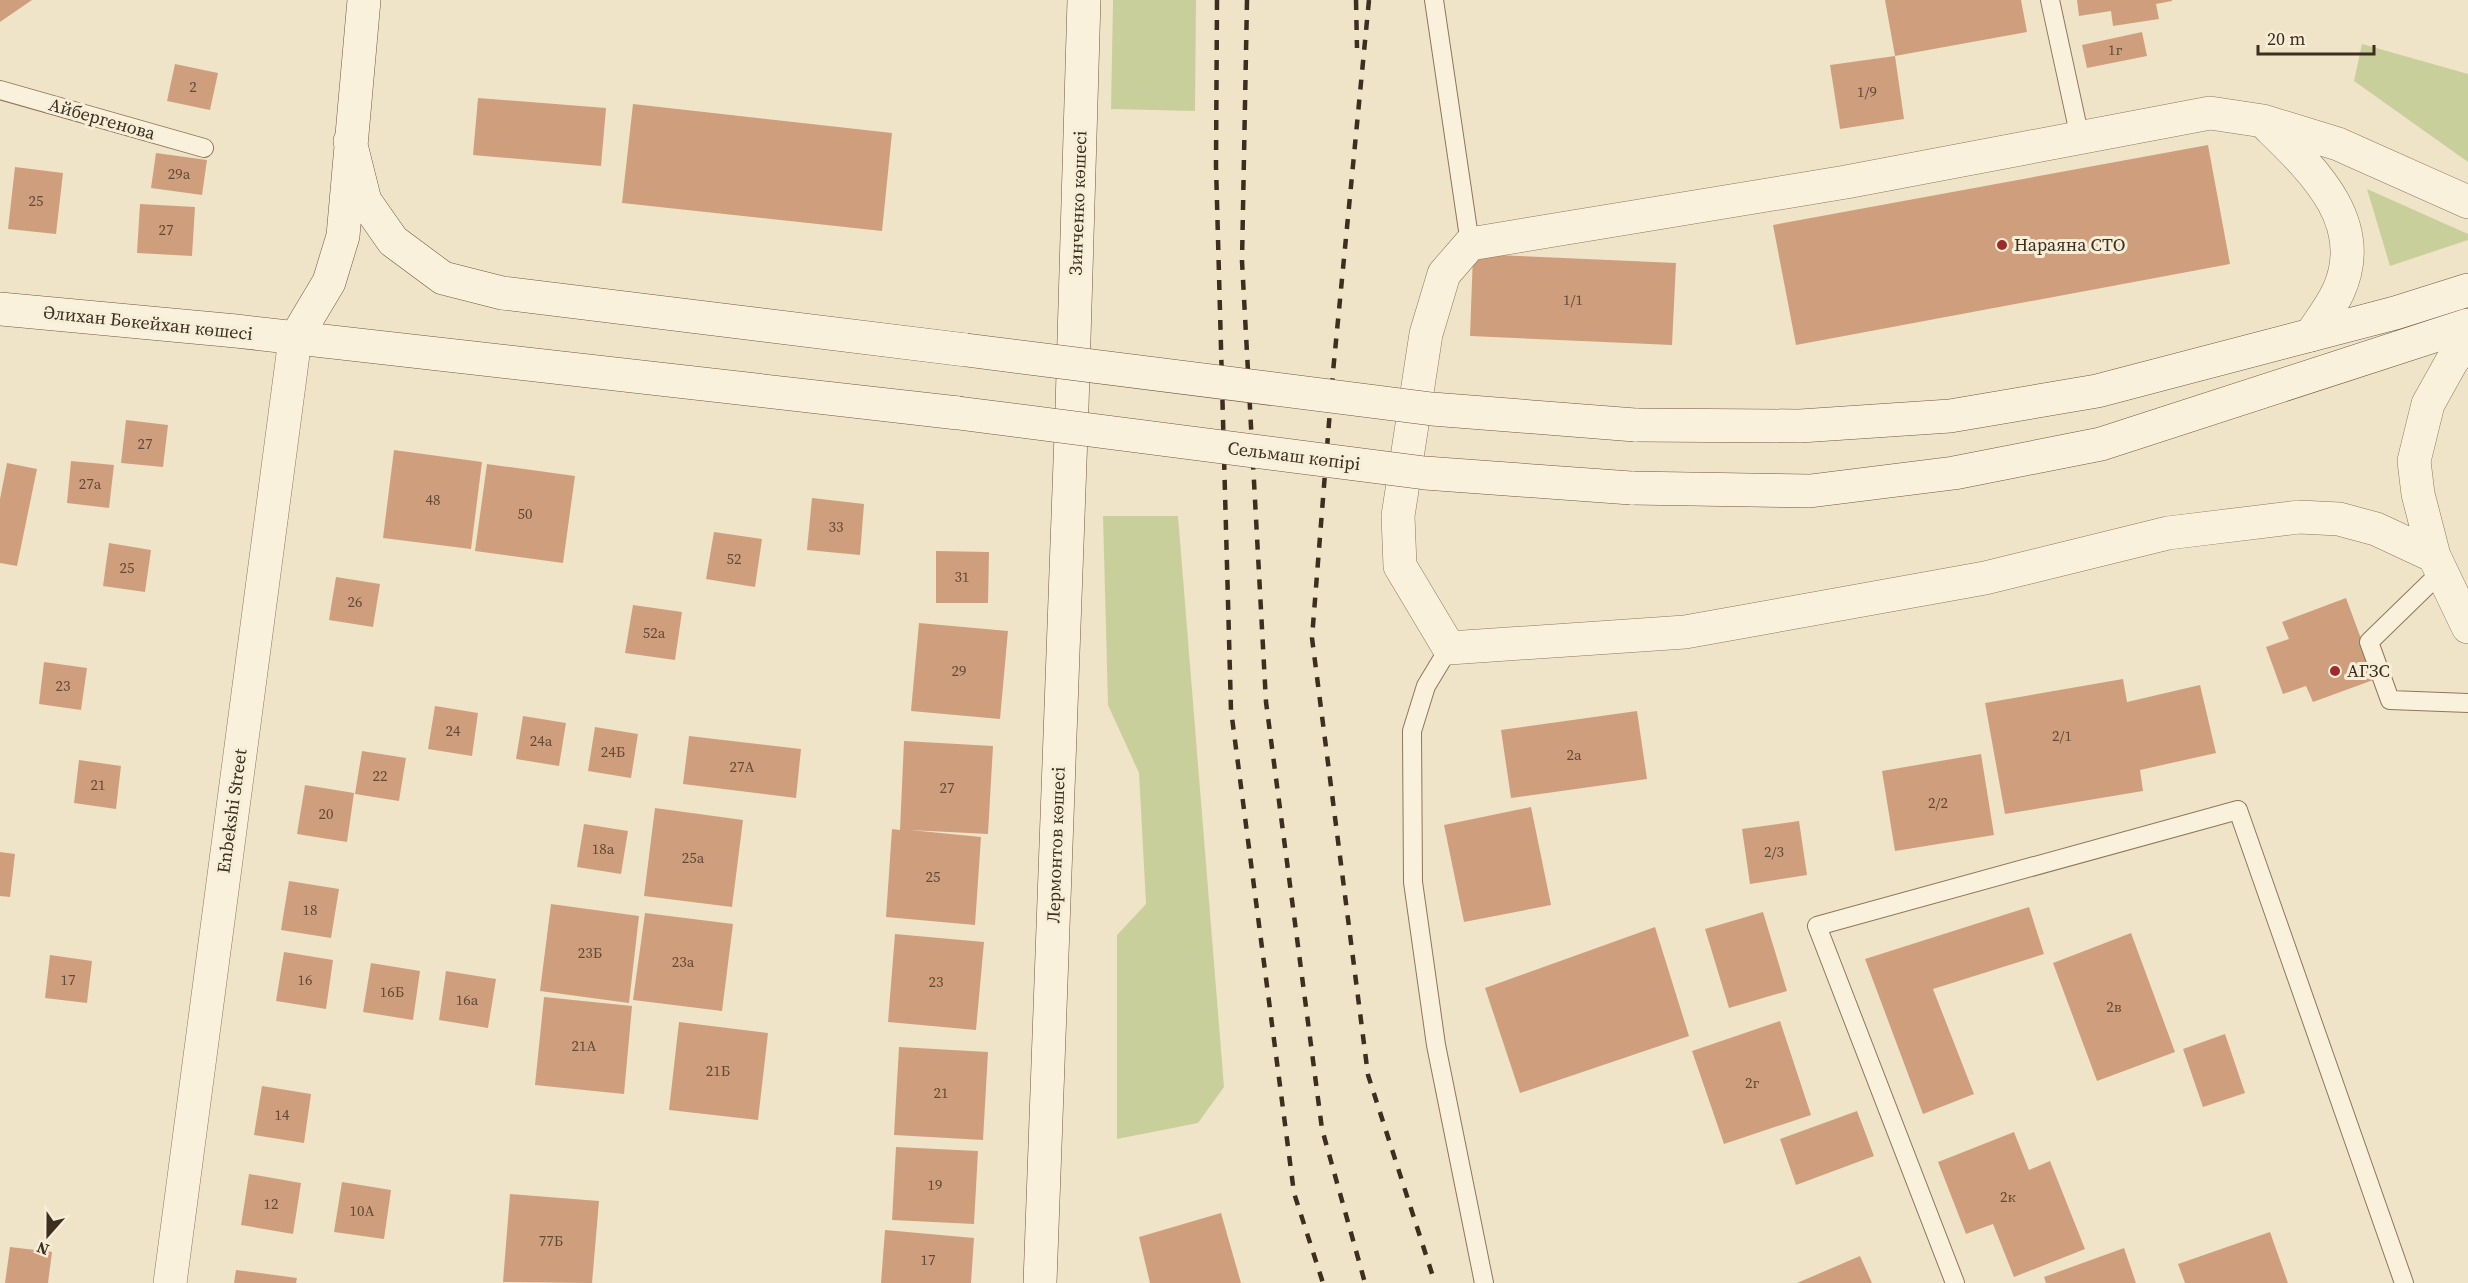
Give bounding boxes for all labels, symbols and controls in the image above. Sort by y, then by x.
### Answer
scale bar [2258,18,2374,56]
text: 20 m [2267,26,2305,51]
house number: 1г [2108,39,2122,60]
house number: 2 [189,76,197,97]
house number: 1/9 [1857,81,1877,102]
street label: Айбергенова [46,91,159,146]
street label: Зинченко көшесі [1062,130,1093,276]
house number: 29а [168,163,191,184]
house number: 25 [28,190,44,211]
house number: 27 [158,219,174,240]
place label: Нараяна СТО [2014,232,2125,257]
marker: Нараяна СТО [1995,238,2009,252]
house number: 1/1 [1563,289,1583,310]
street label: Әлихан Бөкейхан көшесі [42,299,254,346]
house number: 27 [137,433,153,454]
street label: Сельмаш көпірі [1226,435,1362,476]
house number: 27а [79,473,102,494]
house number: 48 [425,489,441,510]
house number: 50 [517,503,533,524]
house number: 33 [828,516,844,537]
house number: 52 [726,548,742,569]
house number: 25 [119,557,135,578]
house number: 31 [954,566,970,587]
house number: 26 [347,591,363,612]
house number: 52а [643,622,666,643]
place label: АГЗС [2347,658,2390,683]
house number: 29 [951,660,967,681]
marker: АГЗС [2328,664,2342,678]
house number: 23 [55,675,71,696]
house number: 24 [445,720,461,741]
house number: 2/1 [2052,725,2072,746]
house number: 24а [530,730,553,751]
house number: 24Б [601,741,625,762]
house number: 2а [1566,744,1582,765]
street label: Enbekshi Street [210,747,253,875]
house number: 27А [730,756,755,777]
house number: 22 [372,765,388,786]
street label: Лермонтов көшесі [1040,766,1071,924]
house number: 21 [90,774,106,795]
house number: 27 [939,777,955,798]
house number: 2/2 [1928,792,1948,813]
house number: 20 [318,803,334,824]
house number: 18а [592,838,615,859]
house number: 2/3 [1764,841,1784,862]
house number: 25а [682,847,705,868]
house number: 25 [925,866,941,887]
house number: 18 [302,899,318,920]
house number: 23Б [578,942,602,963]
house number: 23а [672,951,695,972]
house number: 17 [60,969,76,990]
house number: 16 [297,969,313,990]
house number: 23 [928,971,944,992]
house number: 16Б [380,981,404,1002]
house number: 16а [456,989,479,1010]
house number: 2в [2106,996,2122,1017]
house number: 21А [572,1035,597,1056]
house number: 21Б [706,1060,730,1081]
house number: 2г [1745,1072,1759,1093]
house number: 21 [933,1082,949,1103]
house number: 14 [274,1104,290,1125]
house number: 19 [927,1174,943,1195]
house number: 2к [2000,1186,2017,1207]
house number: 12 [263,1193,279,1214]
house number: 10А [350,1200,375,1221]
north arrow [18,1205,78,1265]
house number: 77Б [539,1230,563,1251]
text: N [33,1237,52,1261]
house number: 17 [920,1249,936,1270]

